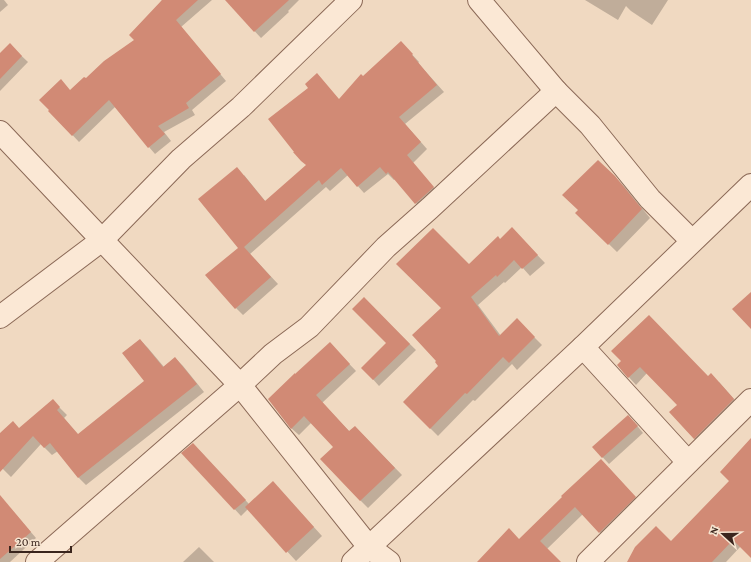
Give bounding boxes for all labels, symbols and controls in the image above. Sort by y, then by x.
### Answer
north arrow [703,514,743,554]
text: N [707,524,721,536]
scale bar [10,528,71,554]
text: 20 m [16,535,41,549]

